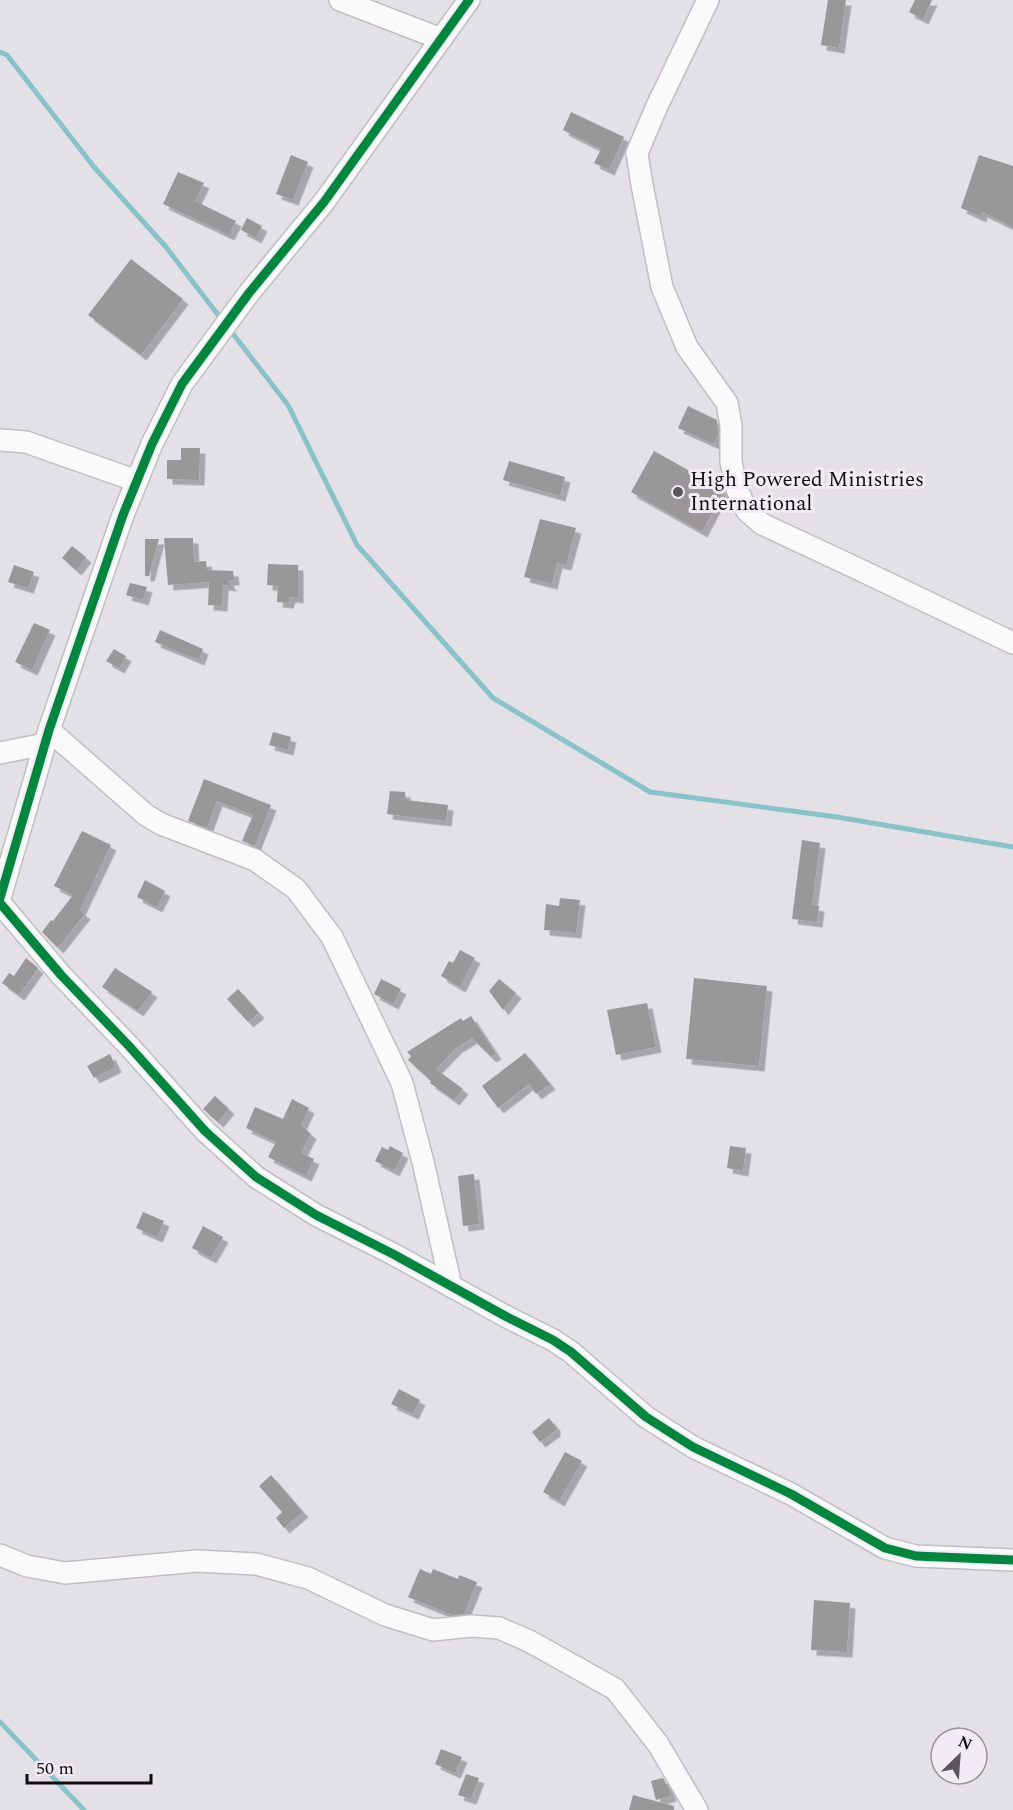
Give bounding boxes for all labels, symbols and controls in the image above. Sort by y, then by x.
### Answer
place label: High Powered Ministries International [690,464,924,520]
marker: High Powered Ministries International [671,485,685,499]
north arrow [929,1726,989,1786]
text: N [954,1730,976,1757]
scale bar [27,1747,152,1785]
text: 50 m [36,1755,74,1782]

